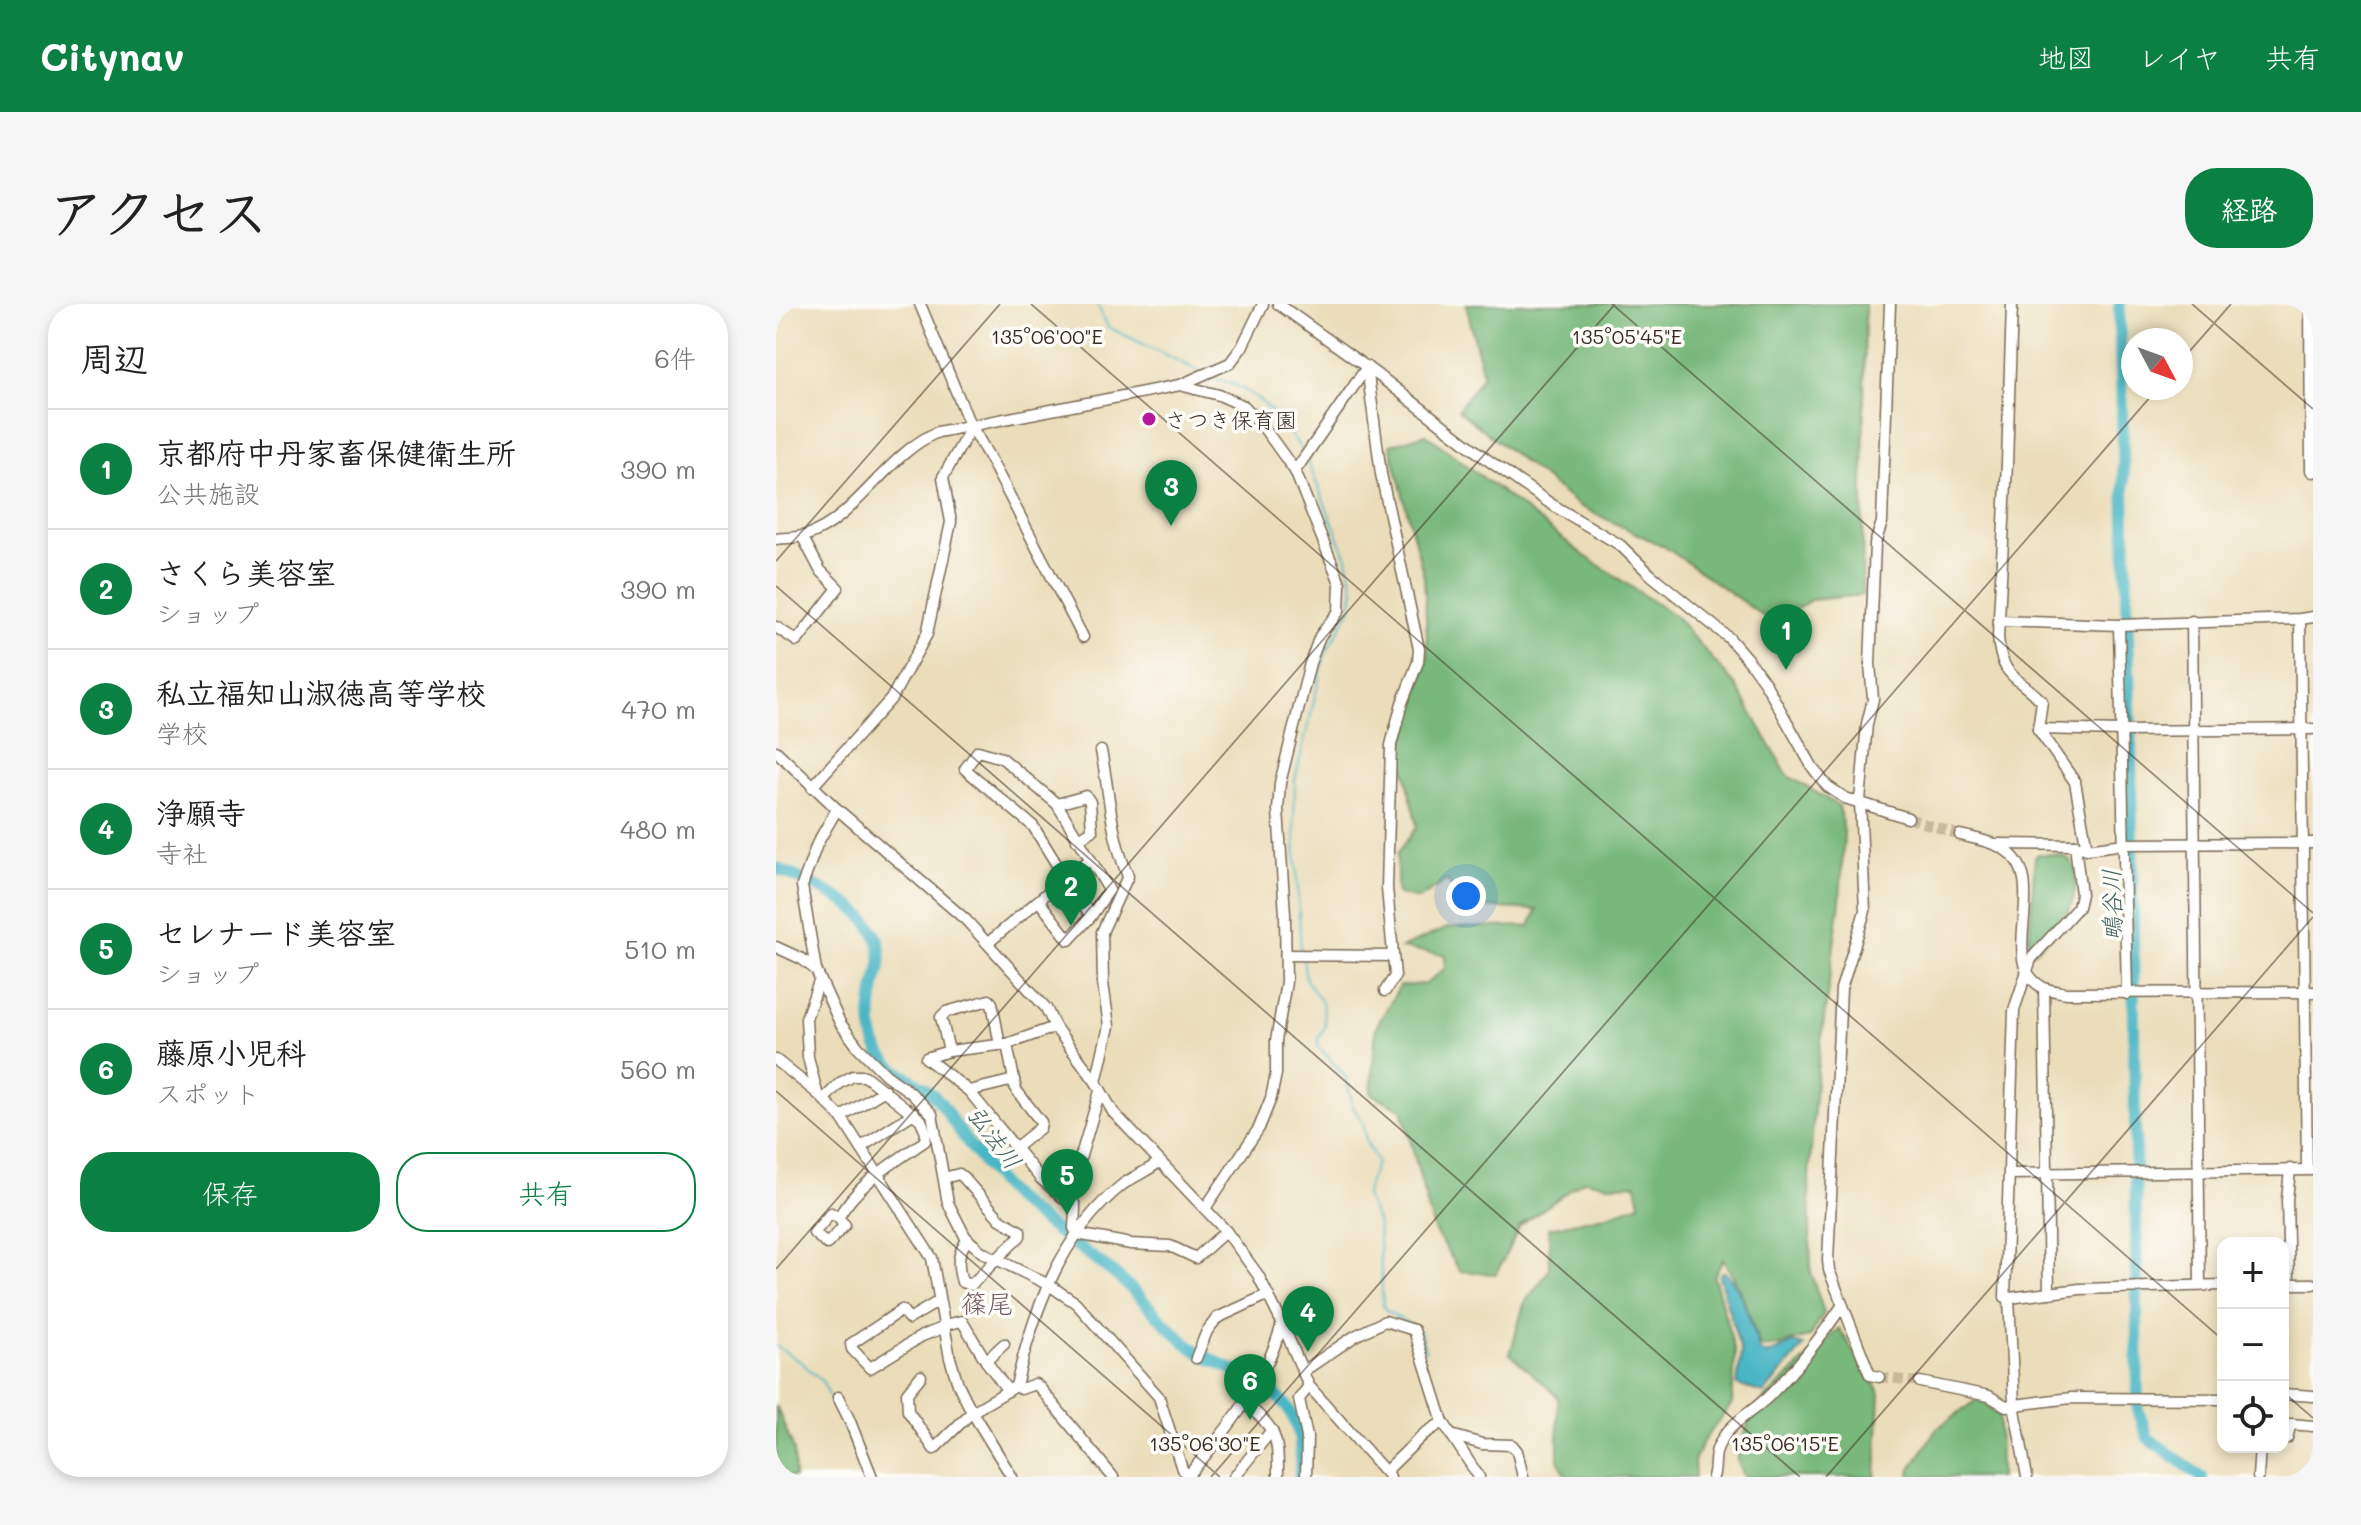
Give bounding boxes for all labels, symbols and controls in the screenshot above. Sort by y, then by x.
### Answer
text: Citynav [40,31,184,81]
text: 地図 [2038,39,2094,75]
text: レイヤ [2138,39,2221,75]
text: 共有 [2265,39,2321,75]
button: 経路 [2185,168,2313,248]
text: アクセス [48,174,269,247]
text: 135°06'00"E [991,323,1103,349]
text: 135°05'45"E [1572,323,1682,349]
north arrow [2121,328,2193,400]
text: 周辺 [80,335,148,380]
text: 6件 [654,341,696,375]
place label: さつき保育園 [1165,405,1297,434]
marker: さつき保育園 [1140,410,1158,428]
text: 京都府中丹家畜保健衛生所 [156,432,516,472]
text: 1 [100,452,112,486]
text: 390 m [620,452,696,486]
pin: 3 [1145,460,1197,526]
text: 公共施設 [156,476,260,510]
text: さくら美容室 [156,552,336,592]
text: 2 [99,572,113,606]
text: 390 m [620,572,696,606]
text: ショップ [156,596,259,630]
pin: 1 [1760,604,1812,670]
text: 私立福知山淑徳高等学校 [156,672,486,712]
text: 3 [98,692,114,726]
text: 470 m [621,692,696,726]
text: 学校 [156,716,208,750]
text: 浄願寺 [156,792,246,832]
text: 4 [98,812,114,846]
text: 480 m [620,812,696,846]
text: 寺社 [156,836,208,870]
pin: 2 [1045,860,1097,926]
water label: 鴫谷川 [2095,869,2127,941]
your location [1446,876,1486,916]
text: セレナード美容室 [156,912,396,952]
text: 5 [98,932,114,966]
text: 510 m [624,932,696,966]
text: ショップ [156,956,259,990]
text: 藤原小児科 [156,1032,306,1072]
text: 6 [98,1052,114,1086]
text: 560 m [620,1052,696,1086]
text: スポット [156,1076,260,1110]
water label: 弘法川 [961,1099,1029,1175]
pin: 5 [1041,1149,1093,1215]
button: 保存 [80,1152,380,1232]
button: 共有 [396,1152,696,1232]
map controls [2217,1237,2289,1453]
button: + [2217,1237,2289,1309]
district label: 篠尾 [961,1286,1013,1320]
pin: 4 [1282,1286,1334,1352]
button: − [2217,1309,2289,1381]
pin: 6 [1224,1354,1276,1420]
button: locate [2217,1381,2289,1453]
text: 135°06'30"E [1149,1430,1261,1456]
text: 135°06'15"E [1731,1430,1839,1456]

